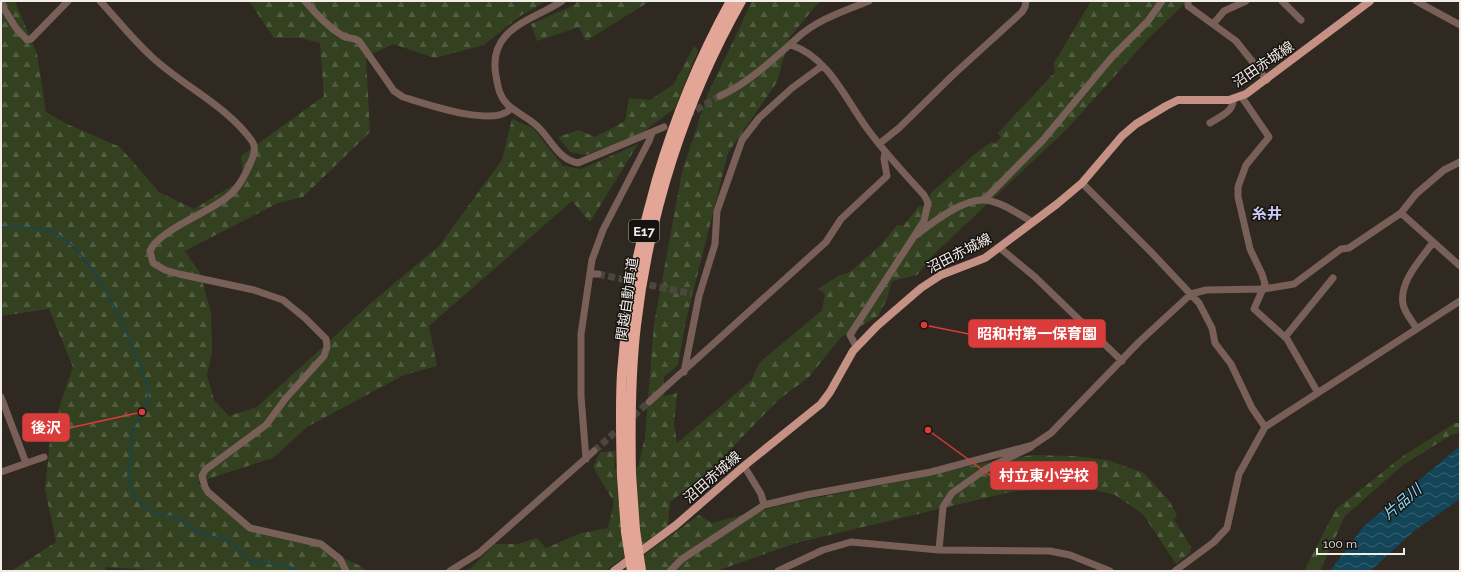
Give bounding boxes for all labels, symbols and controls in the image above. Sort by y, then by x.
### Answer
street label: 沼田赤城線 [1230,38,1296,90]
district label: 糸井 [1252,205,1282,223]
road number: E17 [629,220,659,242]
street label: 沼田赤城線 [924,230,994,276]
street label: 関越自動車道 [613,256,641,342]
callout: 昭和村第一保育園 [969,320,1105,347]
text: 昭和村第一保育園 [977,325,1097,343]
callout: 後沢 [23,414,69,441]
text: 後沢 [31,419,61,437]
street label: 沼田赤城線 [680,448,744,506]
callout: 村立東小学校 [991,462,1097,489]
text: 村立東小学校 [999,467,1089,485]
water label: 片品川 [1379,479,1427,523]
scale bar [1317,530,1404,556]
text: 100 m [1323,537,1357,551]

